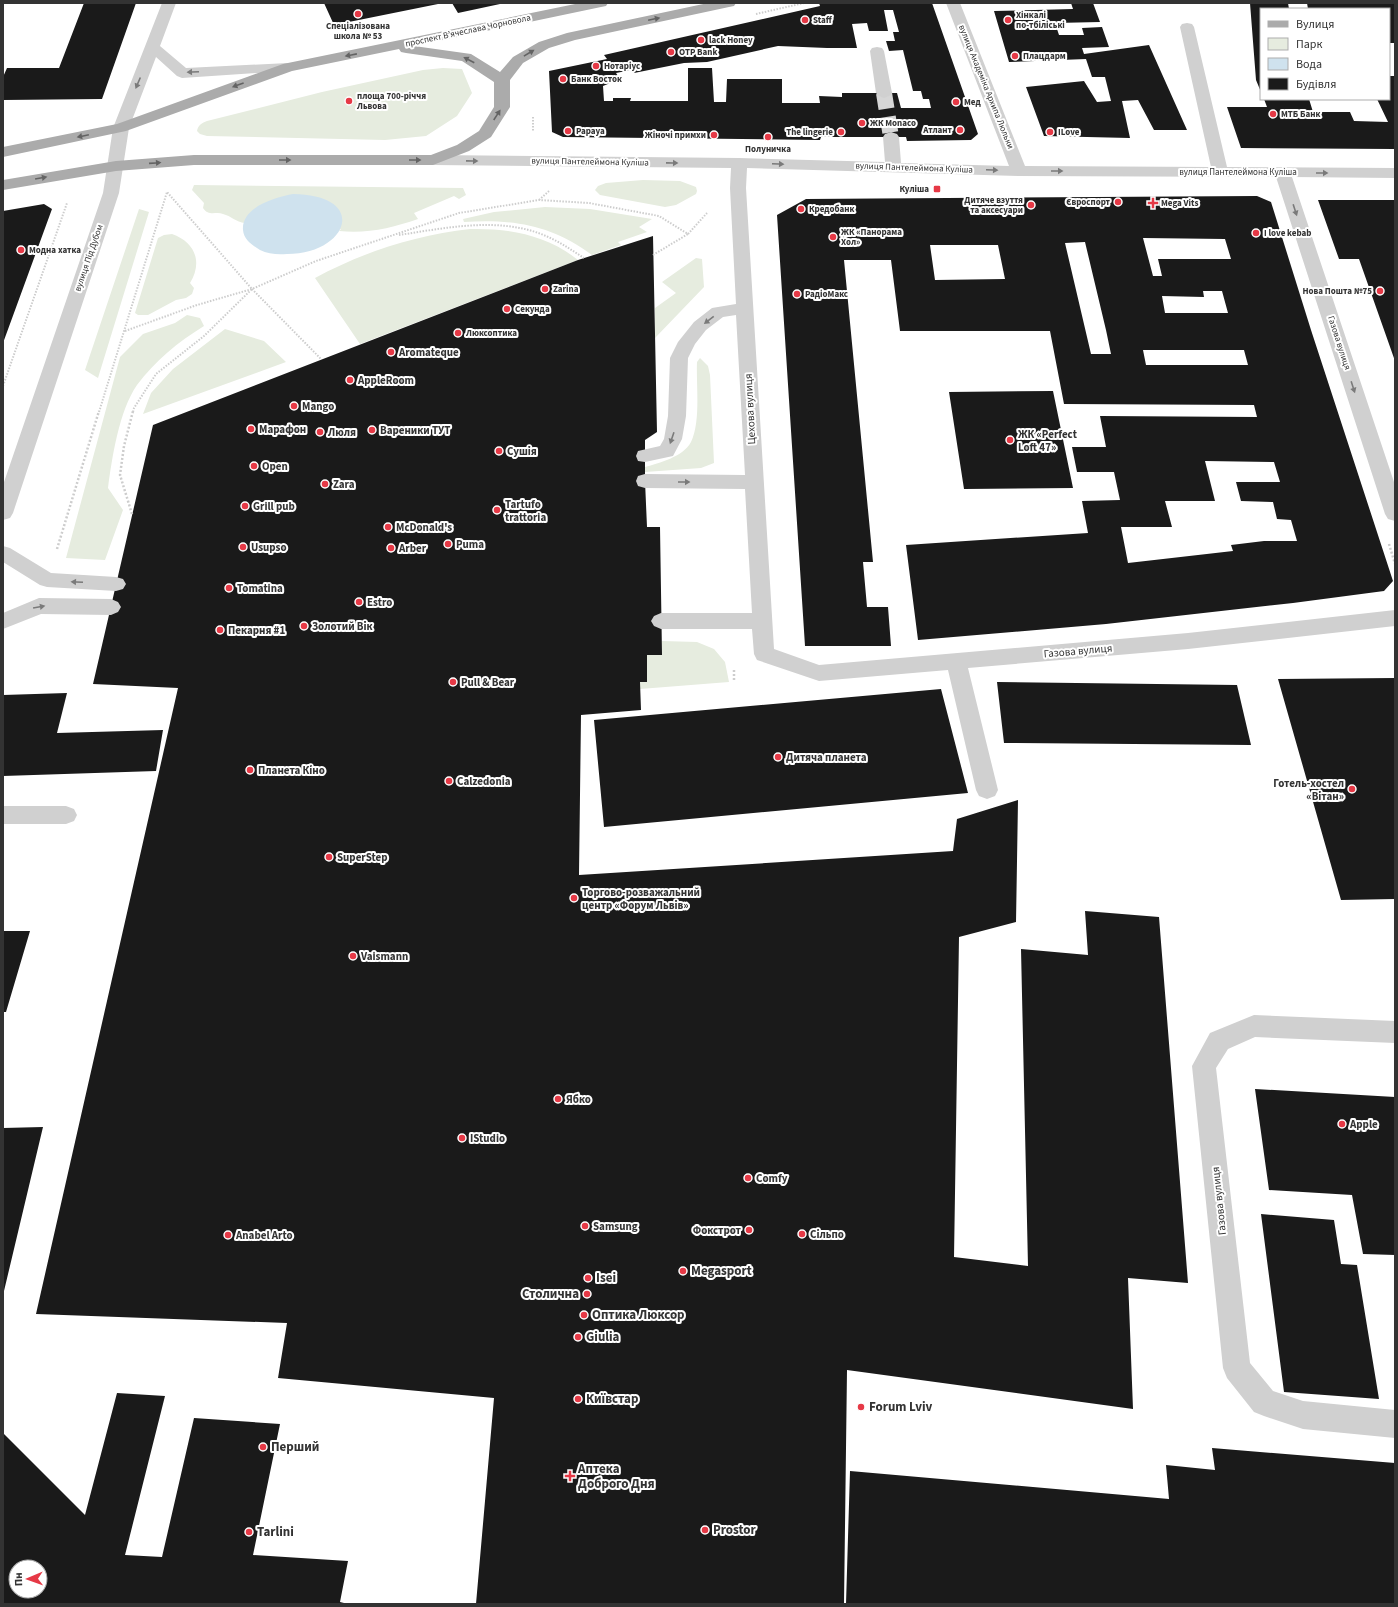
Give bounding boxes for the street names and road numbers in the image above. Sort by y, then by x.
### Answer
street label: проспект Вʼячеслава Чорновола [404,11,532,51]
street label: вулиця Академіка Архипа Люльки [955,23,1017,151]
street label: вулиця Пантелеймона Куліша [531,154,649,170]
street label: вулиця Пантелеймона Куліша [855,159,973,177]
street label: вулиця Пантелеймона Куліша [1179,166,1297,179]
street label: вулиця Під Дубом [71,223,107,293]
street label: Газова вулиця [1324,314,1354,372]
street label: Цехова вулиця [741,373,759,445]
street label: Газова вулиця [1043,641,1113,661]
street label: Газова вулиця [1208,1166,1230,1236]

